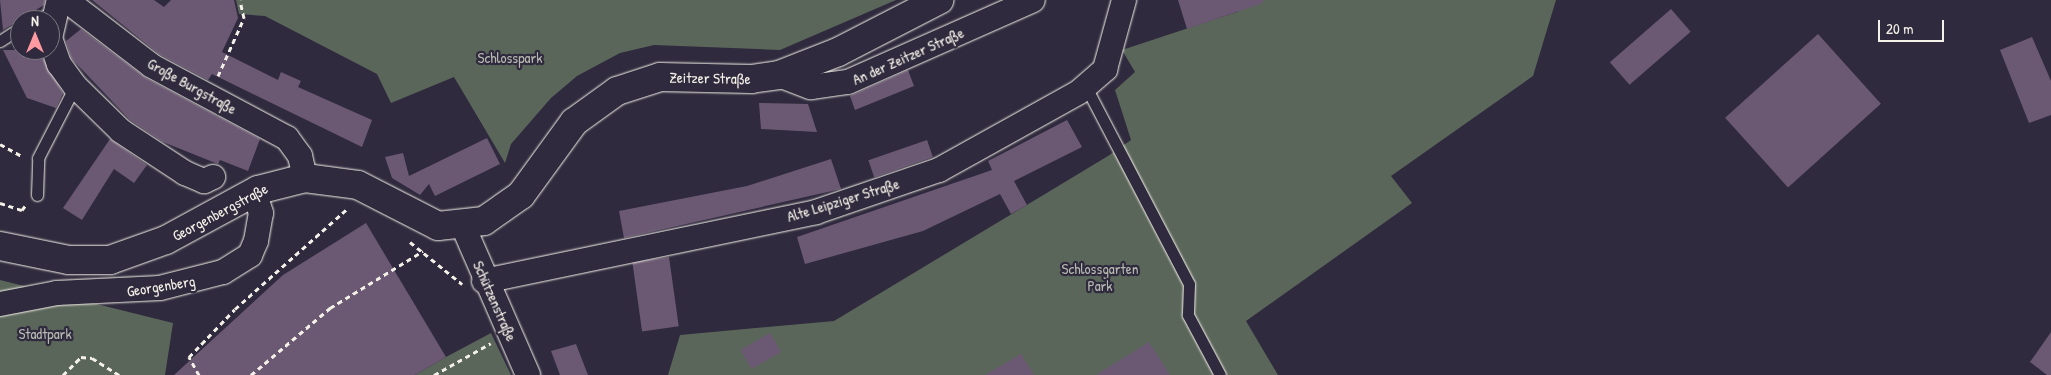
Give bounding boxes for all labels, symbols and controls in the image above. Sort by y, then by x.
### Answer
north arrow [10,10,60,60]
scale bar [1881,10,1947,42]
text: N [31,11,39,30]
text: 20 m [1886,18,1913,39]
street label: An der Zeitzer Straße [850,23,966,89]
park label: Schlosspark [478,49,542,67]
street label: Große Burgstraße [144,54,240,118]
street label: Zeitzer Straße [669,68,751,88]
street label: Alte Leipziger Straße [785,174,901,226]
street label: Georgenbergstraße [169,179,271,245]
street label: Schützenstraße [469,258,521,344]
park label: Schlossgarten Park [1062,259,1138,294]
street label: Georgenberg [126,272,196,300]
park label: Stadtpark [18,325,72,343]

